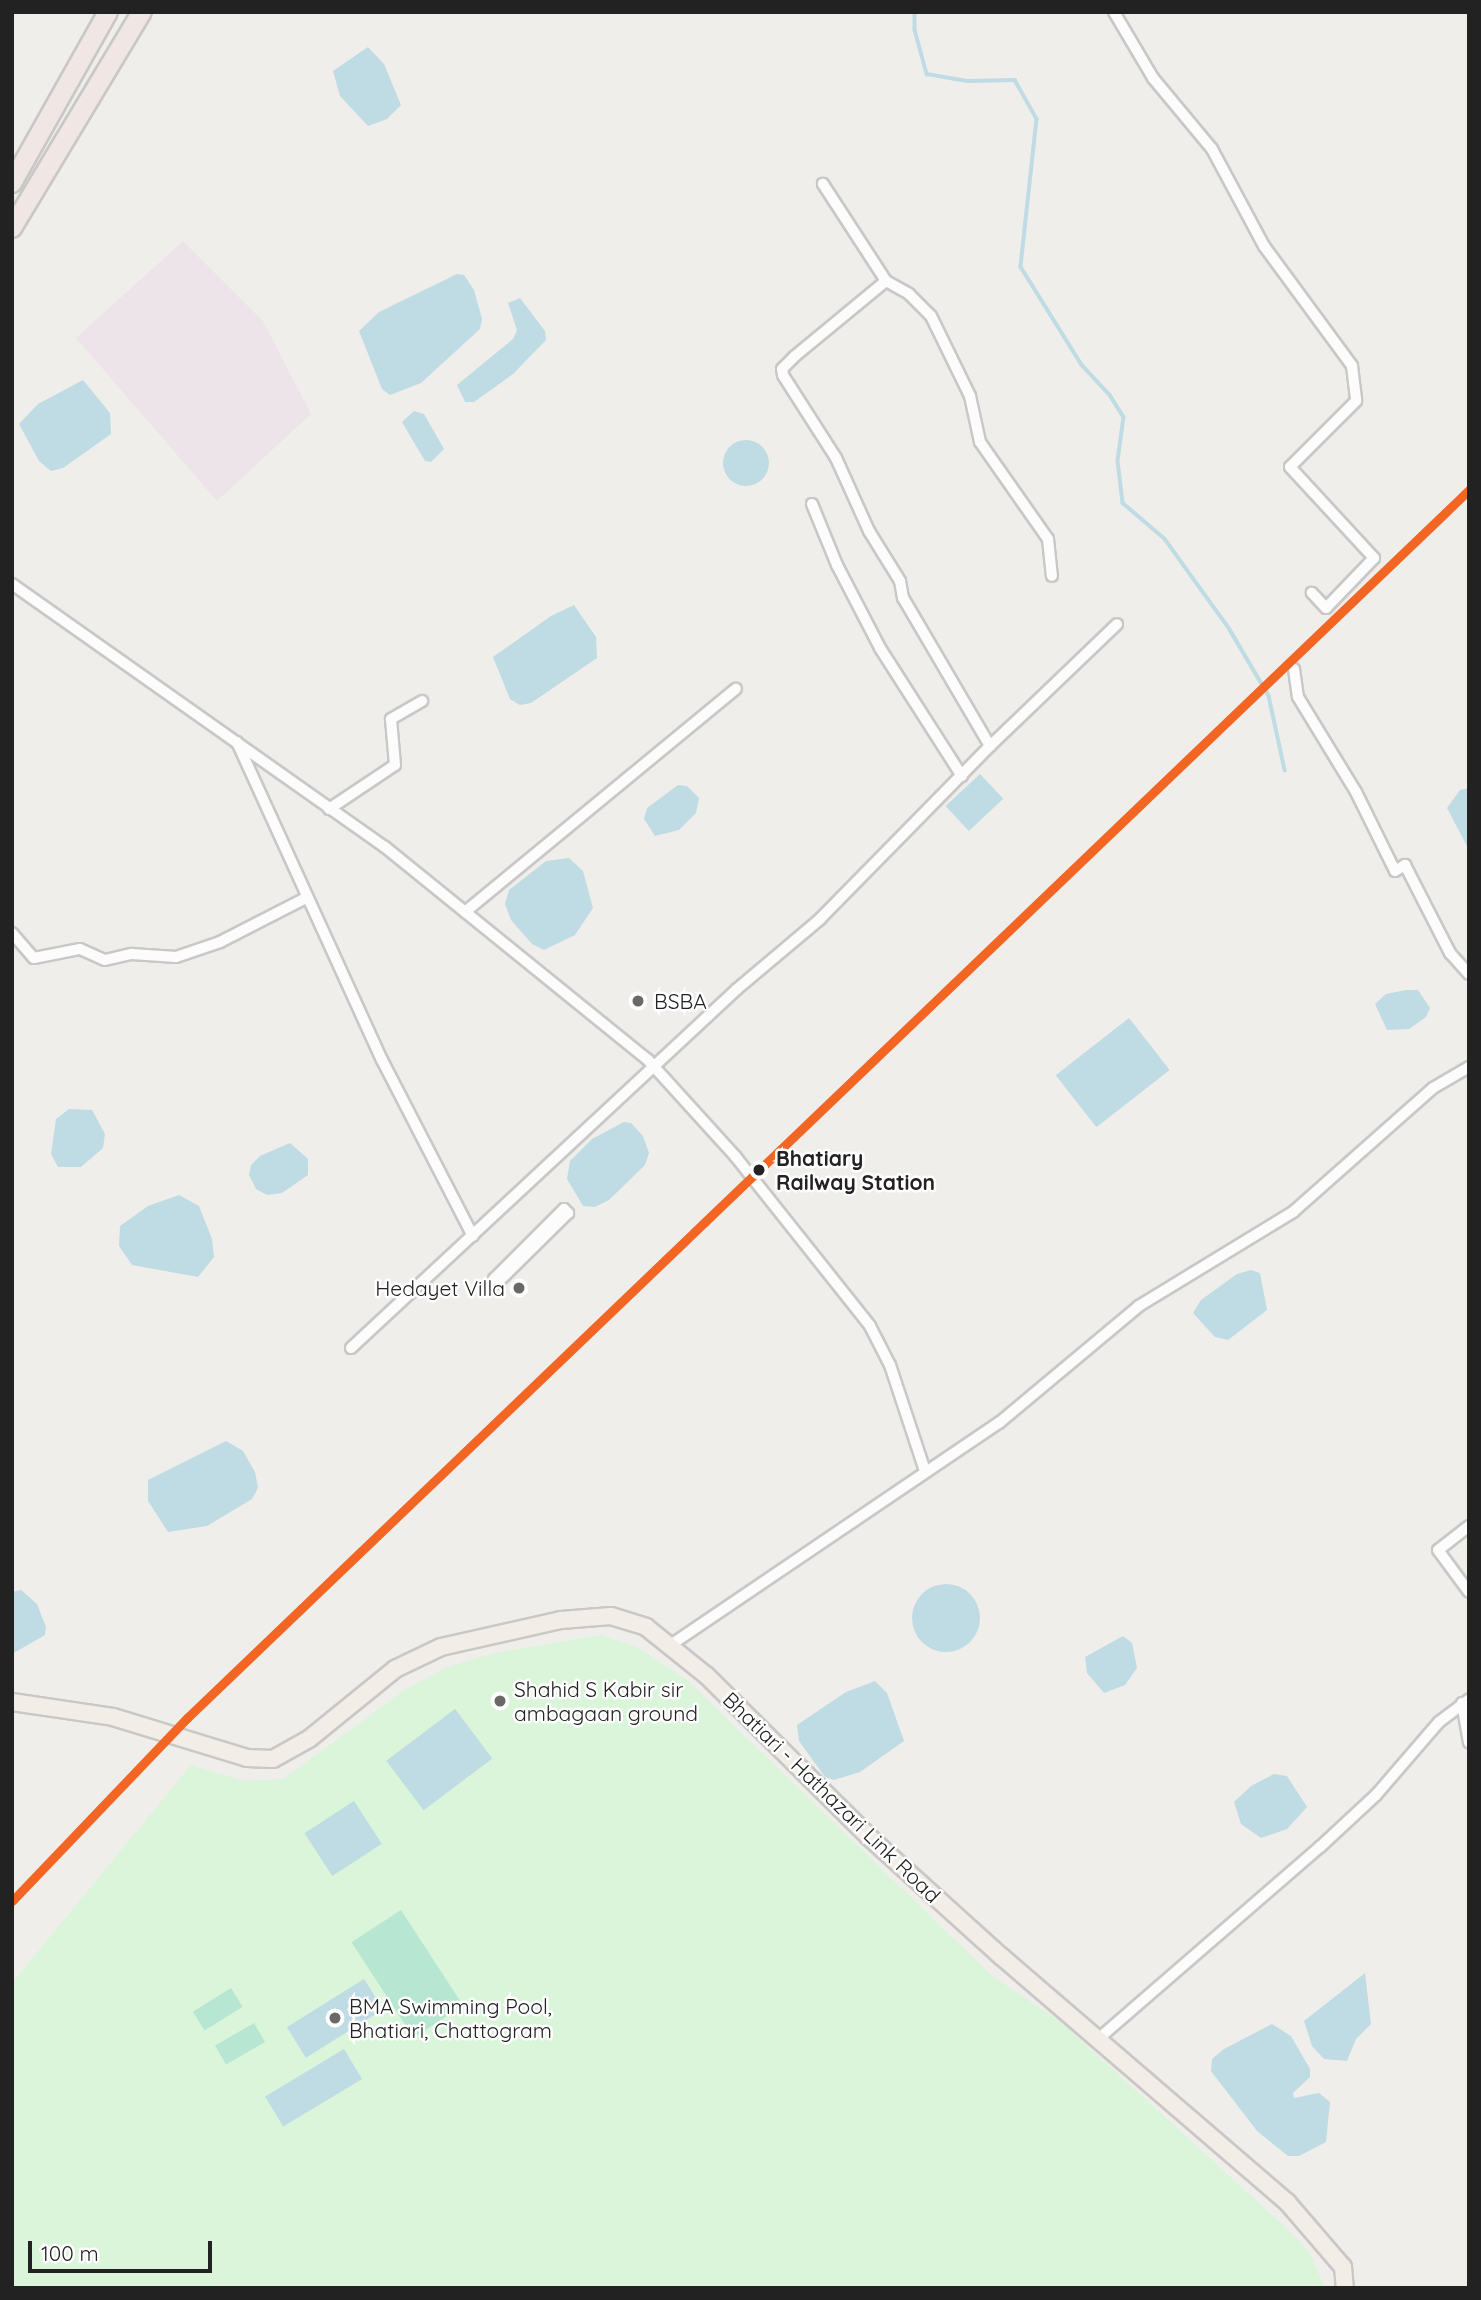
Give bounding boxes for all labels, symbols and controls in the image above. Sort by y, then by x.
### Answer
place label: BSBA [654,988,707,1014]
marker: BSBA [628,991,648,1011]
place label: Bhatiary Railway Station [776,1145,935,1195]
marker: Bhatiary Railway Station [748,1159,770,1181]
place label: Hedayet Villa [375,1275,505,1301]
marker: Hedayet Villa [511,1280,527,1296]
place label: Shahid S Kabir sir ambagaan ground [514,1676,698,1726]
street label: Bhatiari - Hathazari Link Road [718,1686,946,1908]
marker: Shahid S Kabir sir ambagaan ground [492,1693,508,1709]
place label: BMA Swimming Pool, Bhatiari, Chattogram [349,1993,552,2043]
marker: BMA Swimming Pool, Bhatiari, Chattogram [327,2010,343,2026]
scale bar [32,2226,215,2270]
text: 100 m [41,2240,99,2266]

